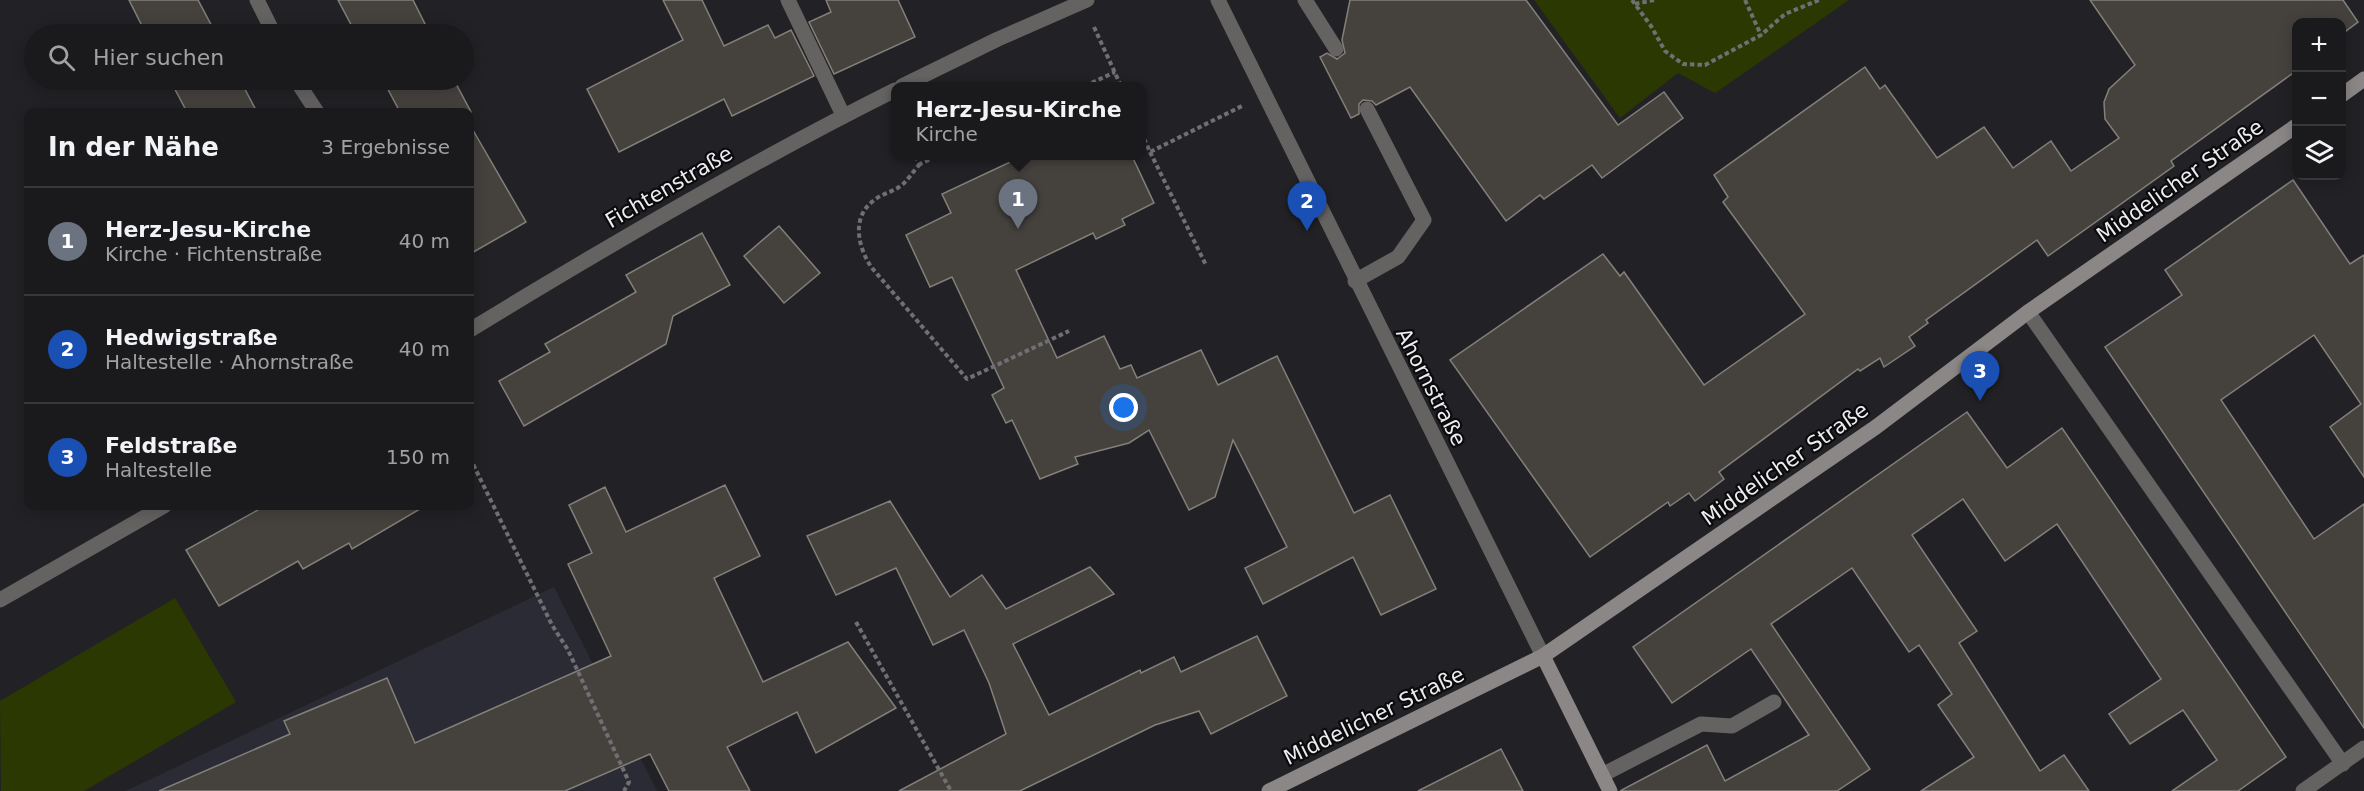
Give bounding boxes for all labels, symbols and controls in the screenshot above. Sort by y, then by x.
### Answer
map controls [2292,18,2346,180]
button: + [2292,18,2346,72]
search box [24,24,474,90]
icon: search [45,41,78,74]
text: Hier suchen [93,45,224,70]
button: − [2292,72,2346,126]
popup [891,82,1146,160]
text: Herz-Jesu-Kirche [915,97,1122,122]
street label: Middelicher Straße [2092,115,2268,247]
text: Kirche [915,122,978,146]
button: layers [2292,126,2346,180]
text: In der Nähe [48,132,219,162]
text: 3 Ergebnisse [321,135,450,159]
street label: Fichtenstraße [601,141,737,233]
pin: 1 [998,180,1038,229]
pin: 2 [1288,182,1326,231]
text: Herz-Jesu-Kirche [105,217,311,242]
text: 1 [61,229,74,253]
text: 40 m [399,229,450,253]
text: Kirche · Fichtenstraße [105,242,322,266]
street label: Ahornstraße [1391,324,1471,450]
text: Hedwigstraße [105,325,278,350]
text: 2 [61,337,74,361]
text: 40 m [399,337,450,361]
text: Haltestelle · Ahornstraße [105,350,354,374]
pin: 3 [1960,352,2000,401]
your location [1109,393,1138,422]
street label: Middelicher Straße [1697,398,1873,530]
text: Feldstraße [105,433,237,458]
text: 3 [61,445,74,469]
text: 150 m [386,445,450,469]
text: Haltestelle [105,458,212,482]
street label: Middelicher Straße [1280,662,1468,770]

